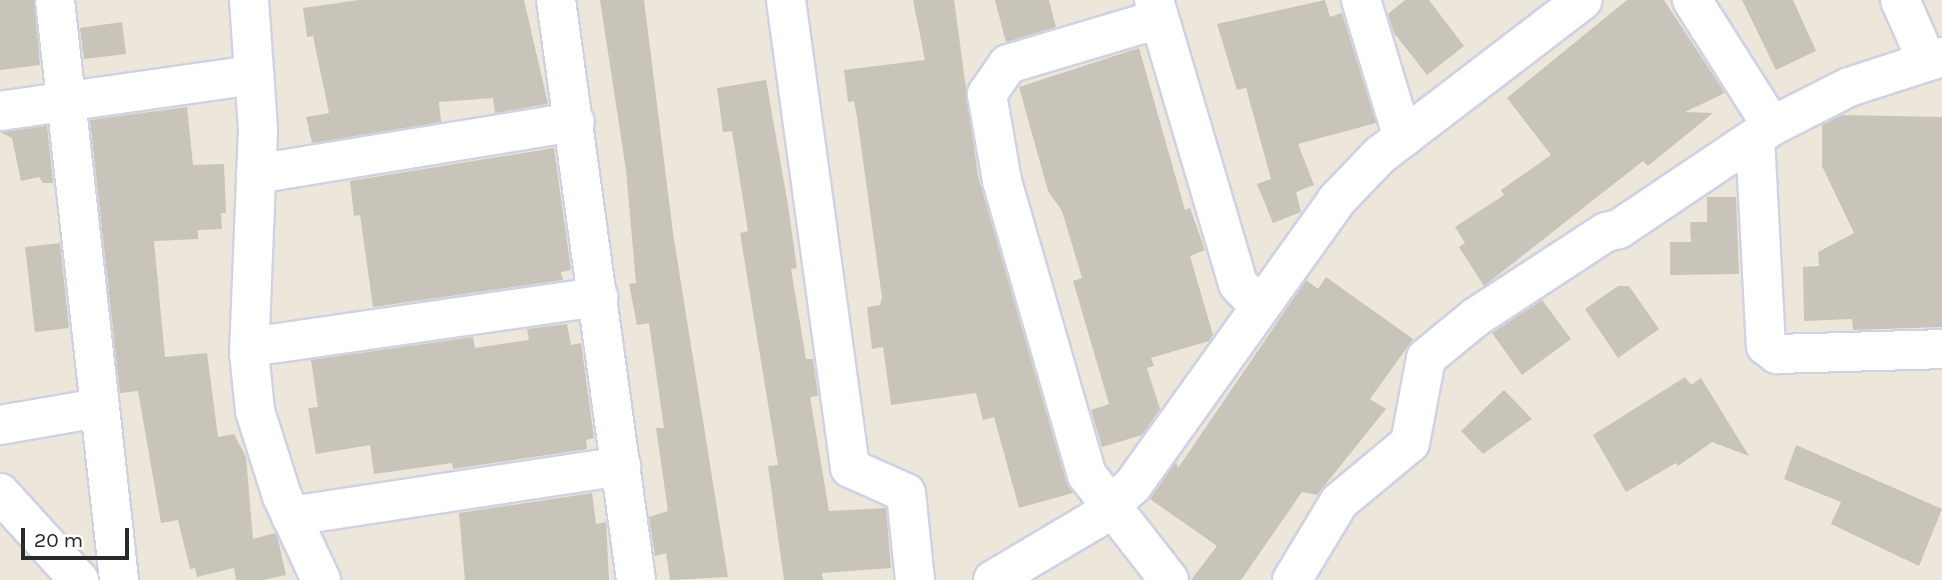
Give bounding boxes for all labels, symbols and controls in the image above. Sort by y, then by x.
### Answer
scale bar [24,514,133,558]
text: 20 m [34,528,83,552]

